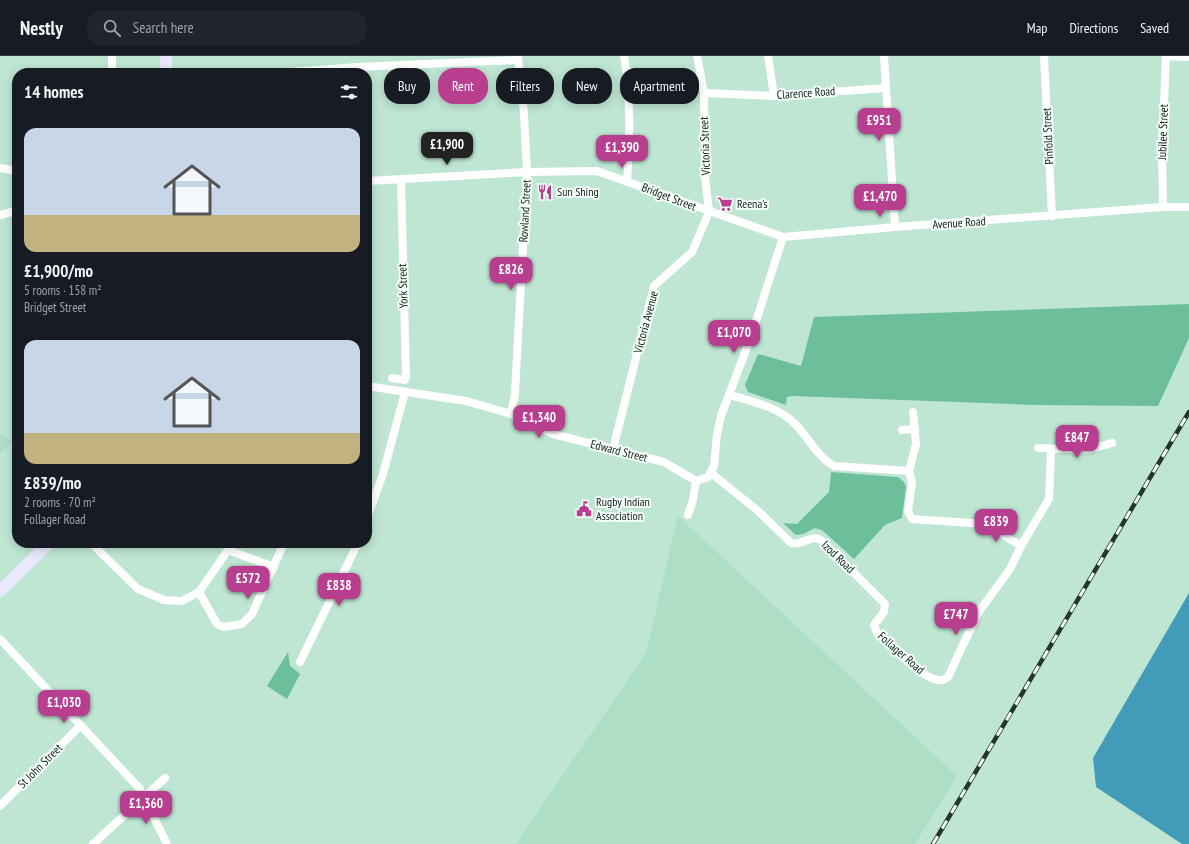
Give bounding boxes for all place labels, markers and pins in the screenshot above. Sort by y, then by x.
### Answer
pin: £951 [855,108,903,142]
pin: £1,900 [414,132,480,166]
pin: £1,390 [589,135,655,169]
restaurant icon: Sun Shing [536,183,554,201]
place label: Sun Shing [557,184,599,199]
pin: £1,470 [847,184,913,218]
supermarket icon: Reena's [716,195,734,213]
place label: Reena's [737,196,768,211]
pin: £826 [487,257,535,291]
pin: £1,070 [701,320,767,354]
pin: £1,340 [506,405,572,439]
pin: £847 [1053,425,1101,459]
place label: Rugby Indian Association [596,494,650,523]
public building icon: Rugby Indian Association [575,500,593,518]
pin: £839 [972,509,1020,543]
pin: £572 [224,566,272,600]
pin: £838 [315,573,363,607]
pin: £747 [932,602,980,636]
pin: £1,030 [31,690,97,724]
pin: £1,360 [113,791,179,825]

